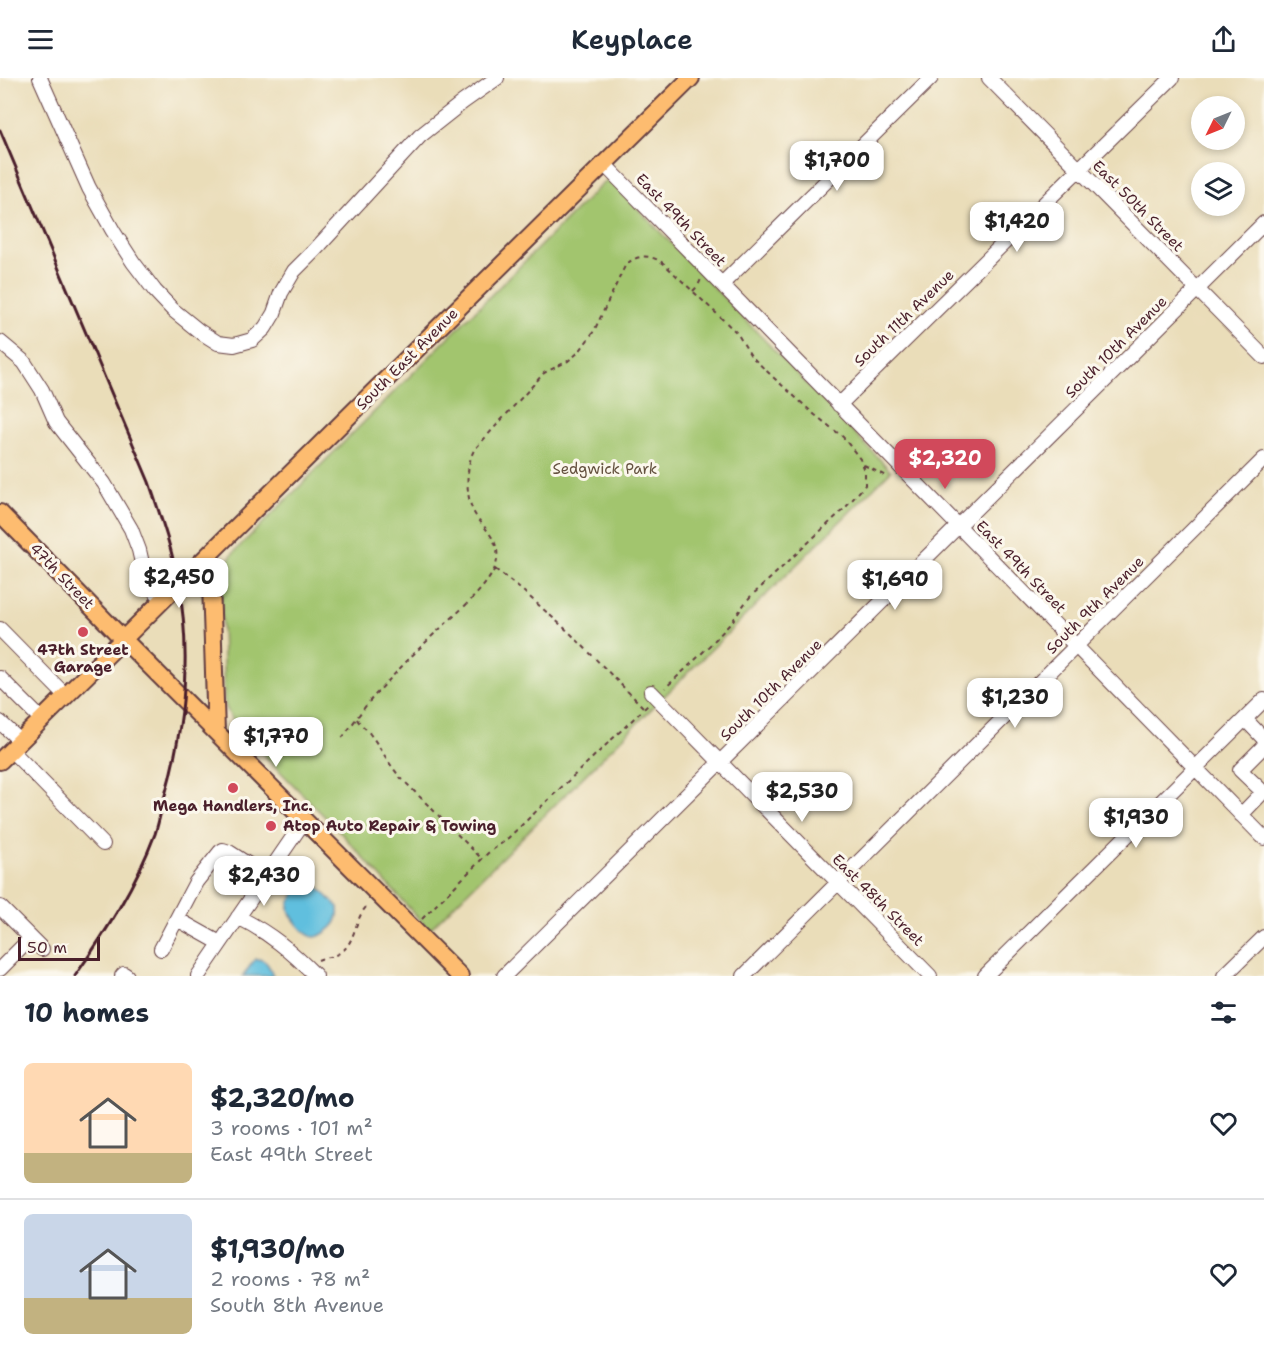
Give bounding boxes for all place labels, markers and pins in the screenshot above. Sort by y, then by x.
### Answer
pin: $1,700 [788,141,886,192]
pin: $1,420 [968,202,1066,253]
pin: $2,320 [896,439,994,490]
pin: $2,450 [130,558,228,609]
pin: $1,690 [846,560,944,611]
marker: 47th Street Garage [76,625,90,639]
place label: 47th Street Garage [37,640,129,677]
pin: $1,230 [966,678,1064,729]
pin: $1,770 [227,717,325,768]
pin: $2,530 [753,772,851,823]
marker: Mega Handlers, Inc. [226,781,240,795]
place label: Mega Handlers, Inc. [153,796,313,816]
pin: $1,930 [1087,798,1185,849]
place label: Atop Auto Repair & Towing [283,816,497,836]
marker: Atop Auto Repair & Towing [264,819,278,833]
pin: $2,430 [215,856,313,907]

